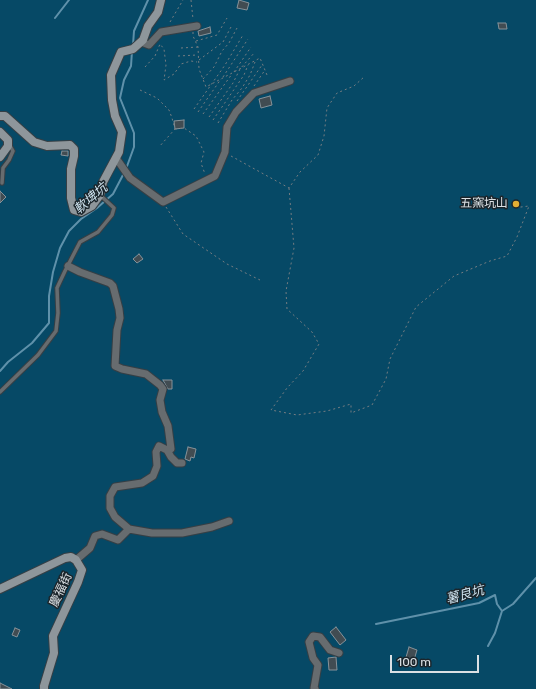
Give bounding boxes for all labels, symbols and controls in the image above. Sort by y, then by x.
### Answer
water label: 軟埤坑 [71,180,111,218]
place label: 五窯坑山 [460,197,508,211]
marker: 五窯坑山 [511,199,521,209]
street label: 慶福街 [47,571,75,609]
water label: 薯良坑 [444,582,486,608]
scale bar [392,647,481,673]
text: 100 m [397,655,431,669]

